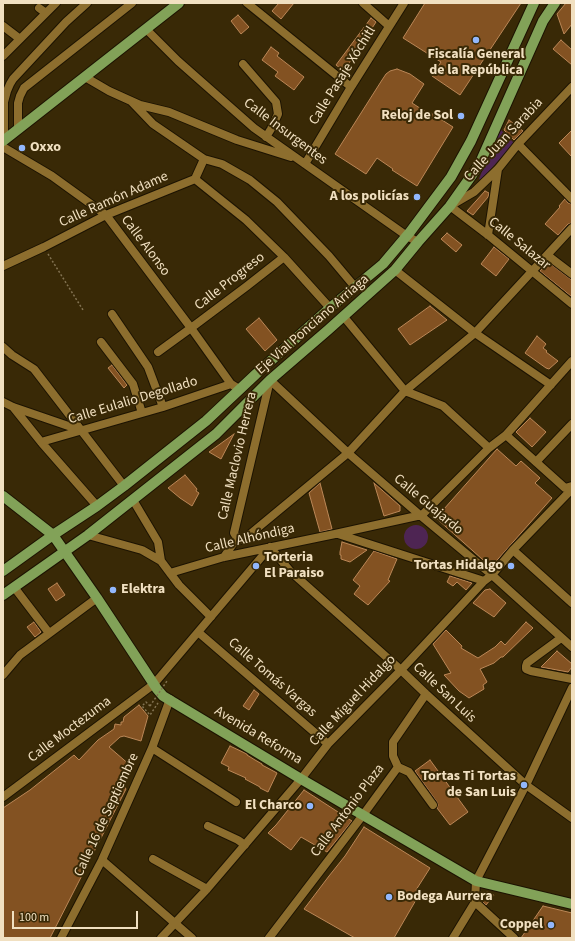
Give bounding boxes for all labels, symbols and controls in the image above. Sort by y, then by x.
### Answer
street label: Calle Pasaje Xóchitl [306,24,380,128]
marker: Fiscalía General de la República [471,35,481,45]
place label: Fiscalía General de la República [427,47,525,80]
street label: Calle Insurgentes [240,95,330,169]
street label: Calle Juan Sarabia [461,95,547,185]
place label: Reloj de Sol [381,108,453,124]
marker: Reloj de Sol [456,111,466,121]
place label: Oxxo [30,140,61,156]
marker: Oxxo [17,143,27,153]
street label: Calle Ramón Adame [57,168,171,232]
place label: A los policías [330,189,409,205]
marker: A los policías [412,192,422,202]
street label: Calle Alonso [117,212,173,280]
street label: Calle Salazar [485,214,553,274]
street label: Calle Progreso [192,249,268,315]
street label: Eje Vial Ponciano Arriaga [253,271,373,379]
street label: Calle Eulalio Degollado [66,373,200,429]
street label: Calle Maclovio Herrera [215,390,261,522]
street label: Calle Guajardo [390,471,466,539]
street label: Calle Alhóndiga [204,521,296,557]
place label: Torteria El Paraiso [264,550,324,582]
place label: Tortas Hidalgo [414,558,503,574]
marker: Torteria El Paraiso [251,561,261,571]
marker: Tortas Hidalgo [506,561,516,571]
place label: Elektra [121,582,165,598]
marker: Elektra [108,585,118,595]
street label: Calle Tomás Vargas [224,635,320,721]
street label: Calle Miguel Hidalgo [306,652,400,750]
street label: Calle San Luis [409,659,479,727]
street label: Calle Moctezuma [25,693,115,767]
street label: Avenida Reforma [211,703,305,769]
street label: Calle 16 de Septiembre [71,751,143,879]
street label: Calle Antonio Plaza [308,761,388,861]
place label: Tortas Ti Tortas de San Luis [421,769,516,802]
marker: Tortas Ti Tortas de San Luis [519,780,529,790]
place label: El Charco [245,798,302,814]
marker: El Charco [305,801,315,811]
place label: Bodega Aurrera [397,889,493,905]
marker: Bodega Aurrera [384,892,394,902]
scale bar [14,903,140,929]
text: 100 m [19,909,49,926]
place label: Coppel [500,917,543,933]
marker: Coppel [546,920,556,930]

